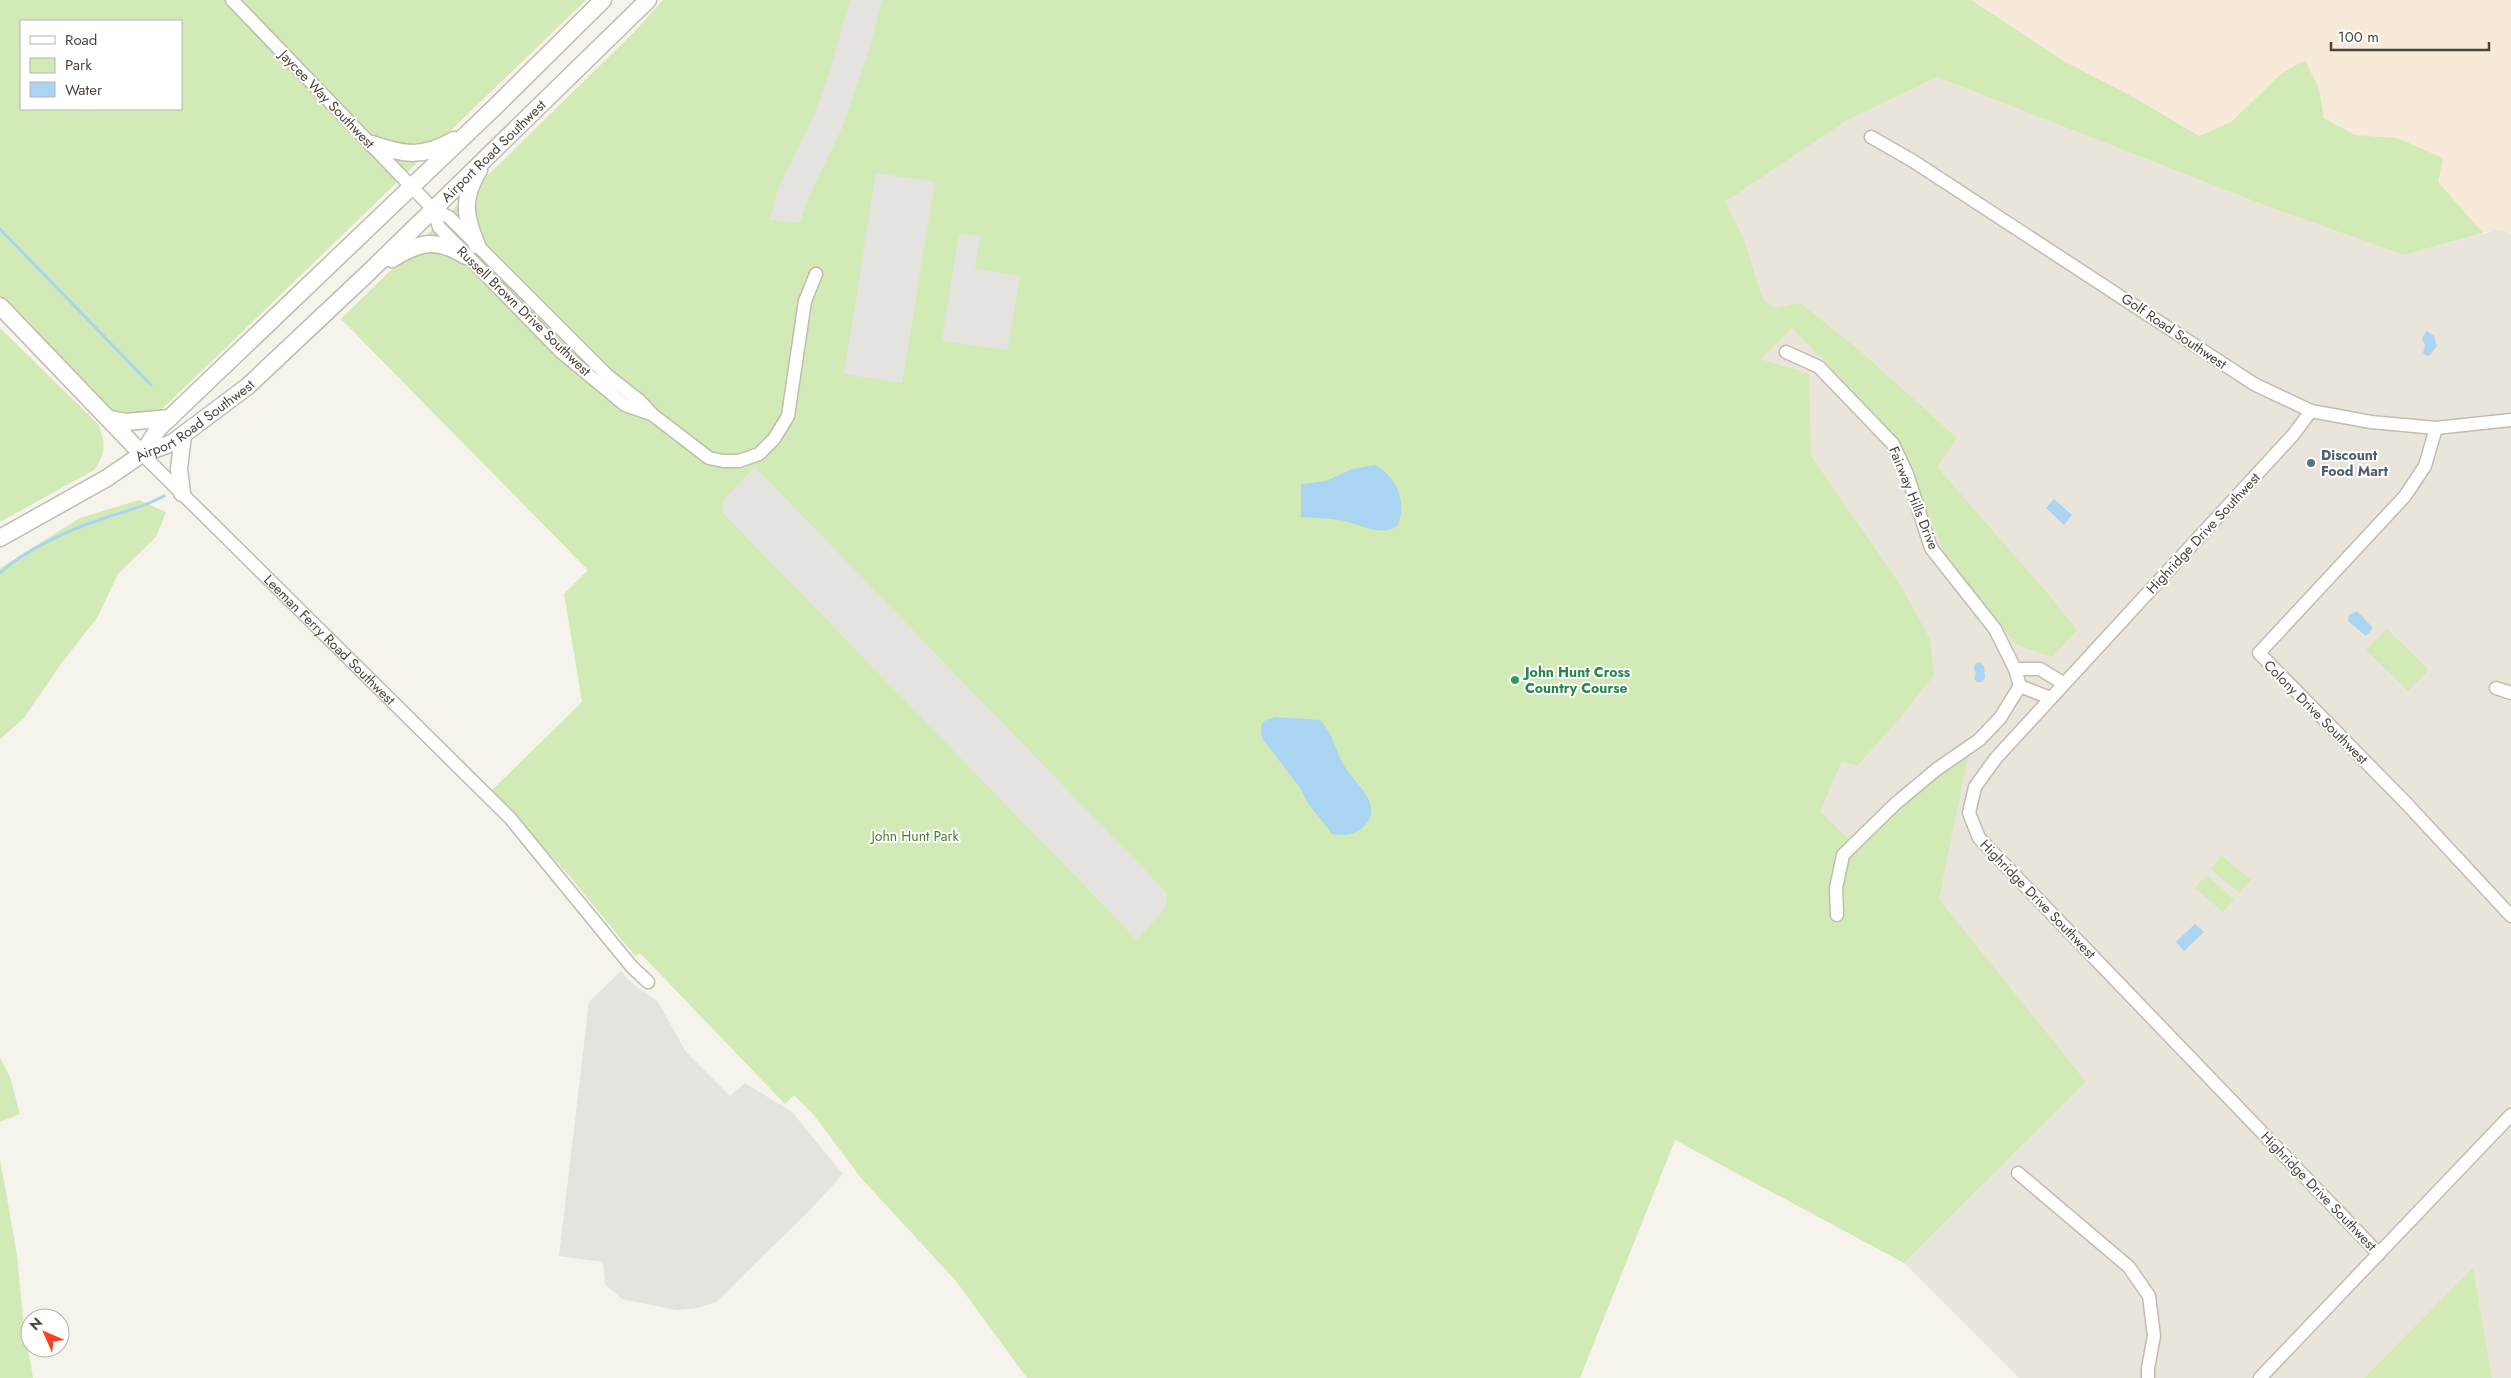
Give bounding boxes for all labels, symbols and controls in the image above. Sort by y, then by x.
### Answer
legend [20,20,182,110]
scale bar [2331,20,2488,52]
text: 100 m [2338,26,2379,48]
text: Road [65,29,97,51]
street label: Jaycee Way Southwest [273,44,380,153]
text: Park [65,54,92,76]
text: Water [65,79,103,101]
street label: Airport Road Southwest [437,95,551,206]
street label: Russell Brown Drive Southwest [453,241,596,381]
street label: Golf Road Southwest [2117,288,2231,374]
street label: Airport Road Southwest [131,375,259,466]
street label: Fairway Hills Drive [1884,443,1944,553]
place label: Discount Food Mart [2321,445,2388,481]
marker: Discount Food Mart [2305,457,2317,469]
street label: Highridge Drive Southwest [2141,468,2265,598]
street label: Leeman Ferry Road Southwest [260,570,400,710]
street label: Colony Drive Southwest [2259,655,2373,769]
place label: John Hunt Cross Country Course [1522,662,1631,698]
marker: John Hunt Cross Country Course [1509,674,1521,686]
park label: John Hunt Park [869,826,959,846]
street label: Highridge Drive Southwest [1976,835,2101,964]
street label: Highridge Drive Southwest [2257,1127,2382,1256]
north arrow [20,1308,70,1358]
text: N [25,1313,47,1335]

